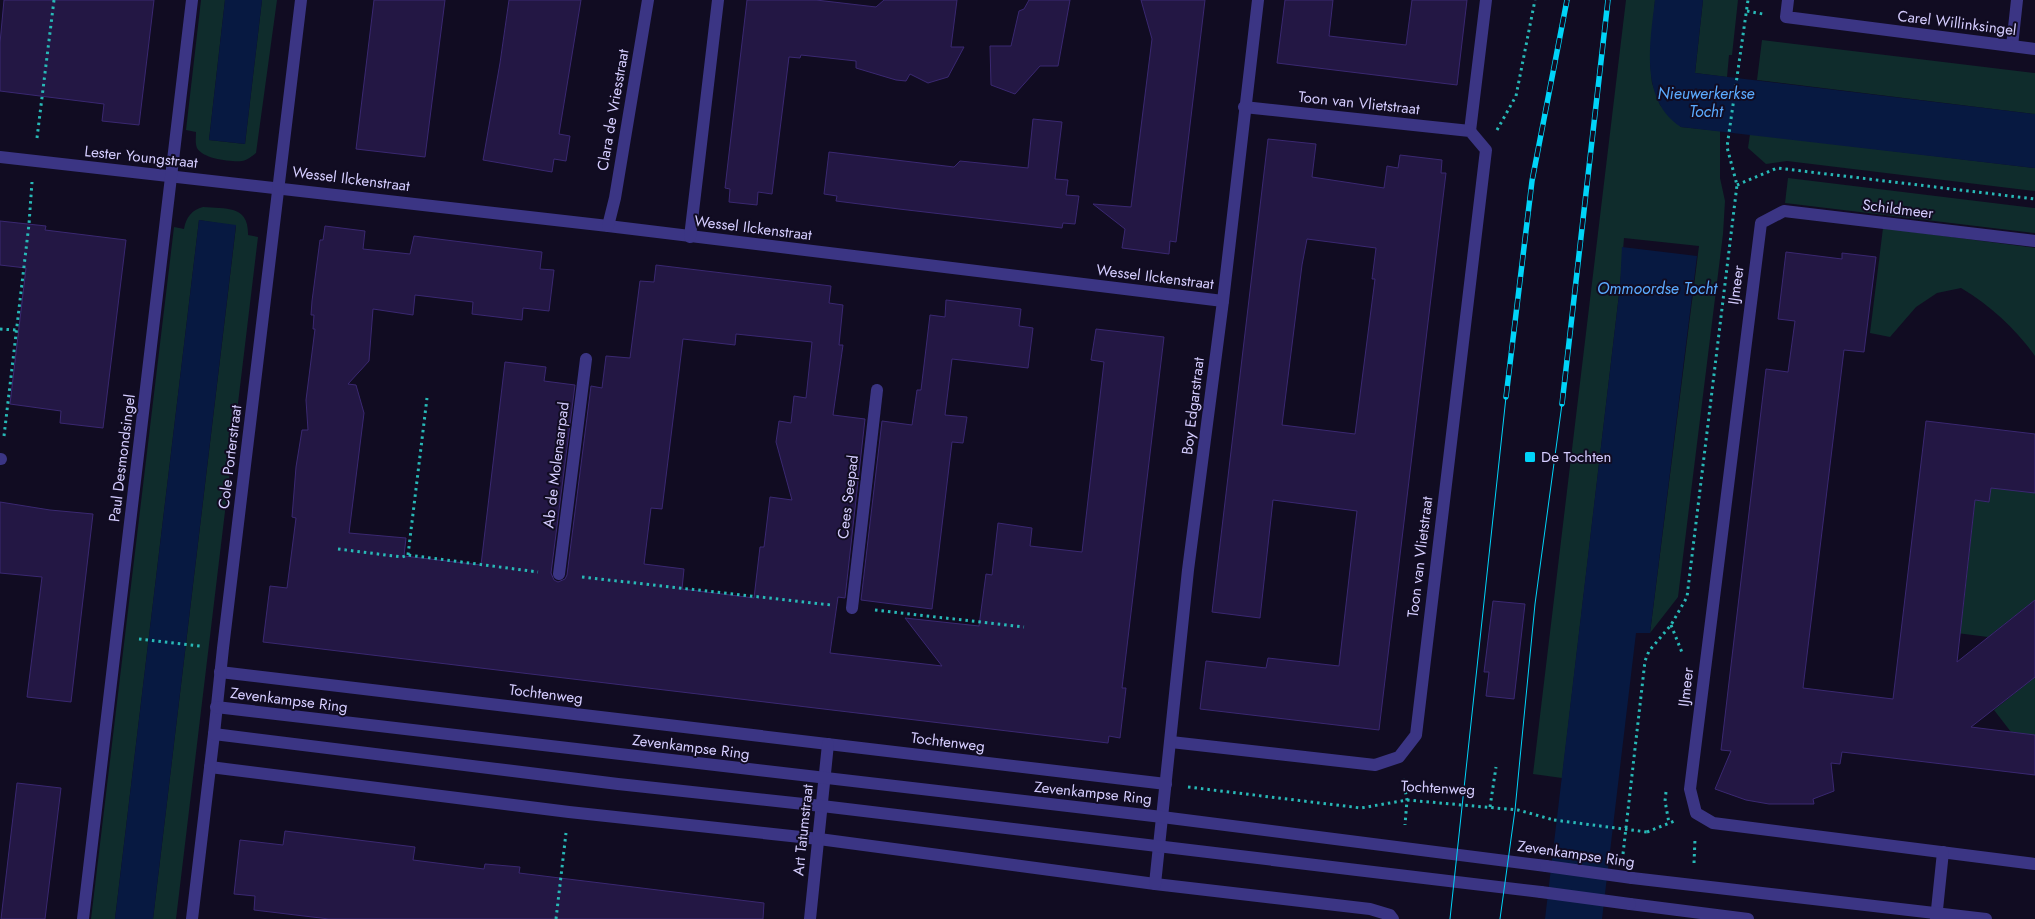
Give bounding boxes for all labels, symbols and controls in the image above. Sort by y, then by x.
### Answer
street label: Carel Willinksingel [1896,5,2018,41]
street label: Clara de Vriesstraat [591,47,635,173]
water label: Nieuwerkerkse Tocht [1658,82,1754,123]
street label: Toon van Vlietstraat [1297,86,1421,120]
street label: Lester Youngstraat [83,140,199,174]
street label: Wessel Ilckenstraat [291,161,411,197]
street label: Schildmeer [1861,194,1936,224]
street label: Wessel Ilckenstraat [693,210,813,246]
street label: Wessel Ilckenstraat [1095,259,1215,295]
street label: IJmeer [1722,263,1750,306]
water label: Ommoordse Tocht [1597,277,1718,300]
street label: Boy Edgarstraat [1176,356,1210,456]
street label: Paul Desmondsingel [103,393,141,523]
street label: Ab de Molenaarpad [537,401,575,529]
street label: Cole Porterstraat [213,403,247,510]
place label: De Tochten [1541,446,1611,468]
marker: De Tochten [1523,450,1537,464]
street label: Cees Seepad [832,454,864,540]
street label: Toon van Vlietstraat [1402,495,1438,619]
street label: IJmeer [1673,665,1699,708]
street label: Tochtenweg [508,679,584,709]
street label: Zevenkampse Ring [229,682,349,718]
street label: Tochtenweg [910,727,986,757]
street label: Zevenkampse Ring [631,729,751,765]
street label: Tochtenweg [1400,775,1476,801]
street label: Zevenkampse Ring [1033,776,1153,810]
street label: Art Tatumstraat [787,783,819,877]
street label: Zevenkampse Ring [1516,835,1636,873]

